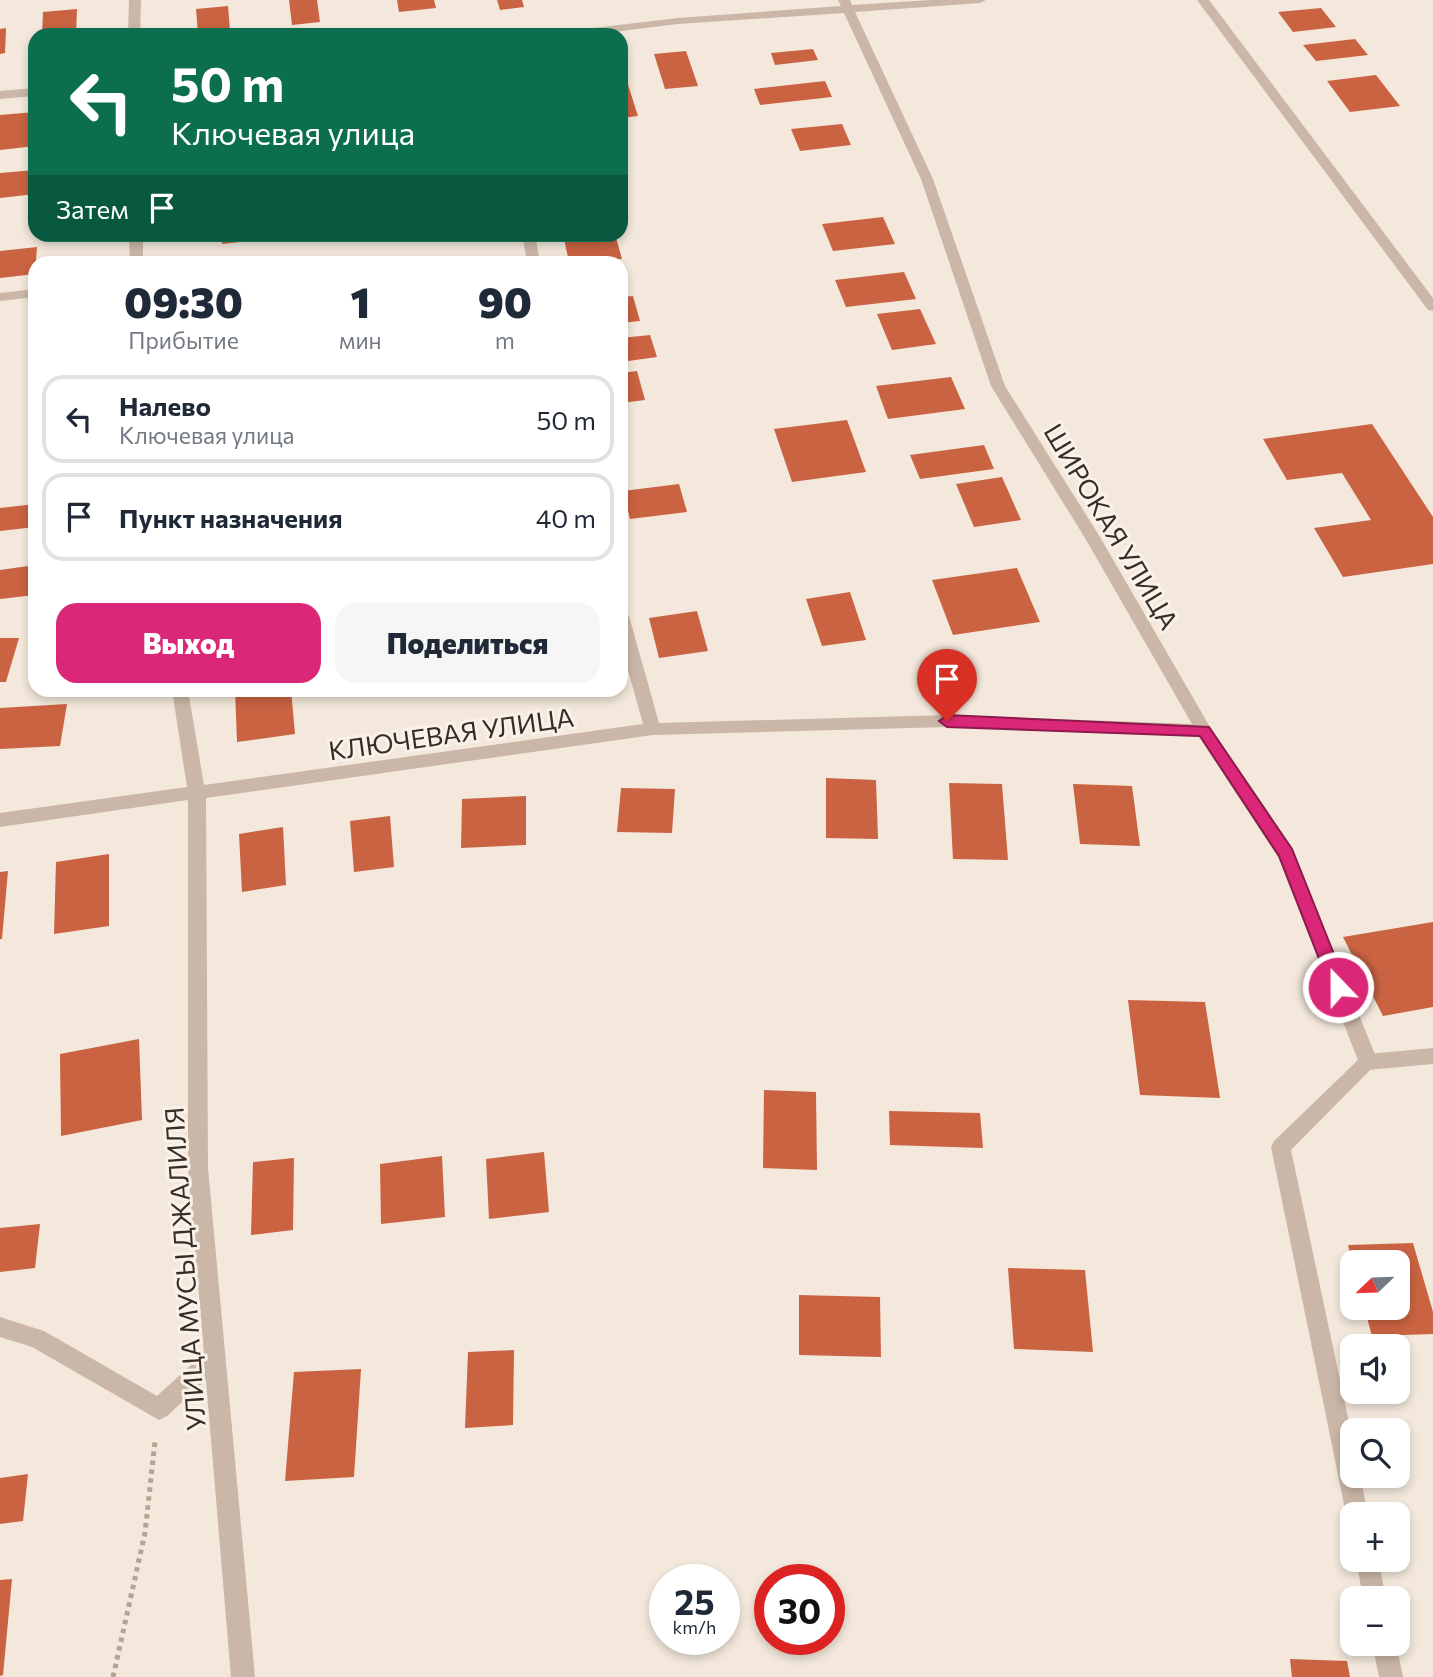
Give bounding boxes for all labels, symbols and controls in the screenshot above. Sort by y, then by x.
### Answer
text: 50 m [171,52,284,112]
icon: left [56,56,147,147]
text: Ключевая улица [171,112,415,152]
icon: arrive [143,189,181,227]
text: Затем [56,193,129,224]
text: 09:30 [124,275,243,327]
text: 1 [351,275,370,327]
text: 90 [478,275,532,327]
text: Прибытие [128,326,239,354]
text: мин [339,326,382,354]
text: m [495,326,515,354]
text: Налево [119,390,211,421]
icon: left [60,400,98,438]
text: 50 m [536,404,596,435]
street label: ШИРОКАЯ УЛИЦА [1038,418,1186,634]
text: Ключевая улица [119,421,294,449]
icon: arrive [60,498,98,536]
text: Пункт назначения [119,502,343,533]
text: 40 m [536,502,596,533]
button: Выход [56,603,321,683]
button: Поделиться [335,603,600,683]
pin [917,649,977,721]
icon: arrive [928,660,966,698]
street label: КЛЮЧЕВАЯ УЛИЦА [326,700,576,766]
position arrow [1301,950,1375,1024]
street label: УЛИЦА МУСЫ ДЖАЛИЛЯ [157,1106,211,1432]
north arrow [1340,1250,1410,1320]
map controls [1340,1250,1410,1656]
button: sound [1340,1334,1410,1404]
button: search [1340,1418,1410,1488]
button: + [1340,1502,1410,1572]
speed limit sign: 30 [754,1564,845,1655]
text: 25 [674,1579,715,1622]
button: − [1340,1586,1410,1656]
text: km/h [673,1616,716,1638]

